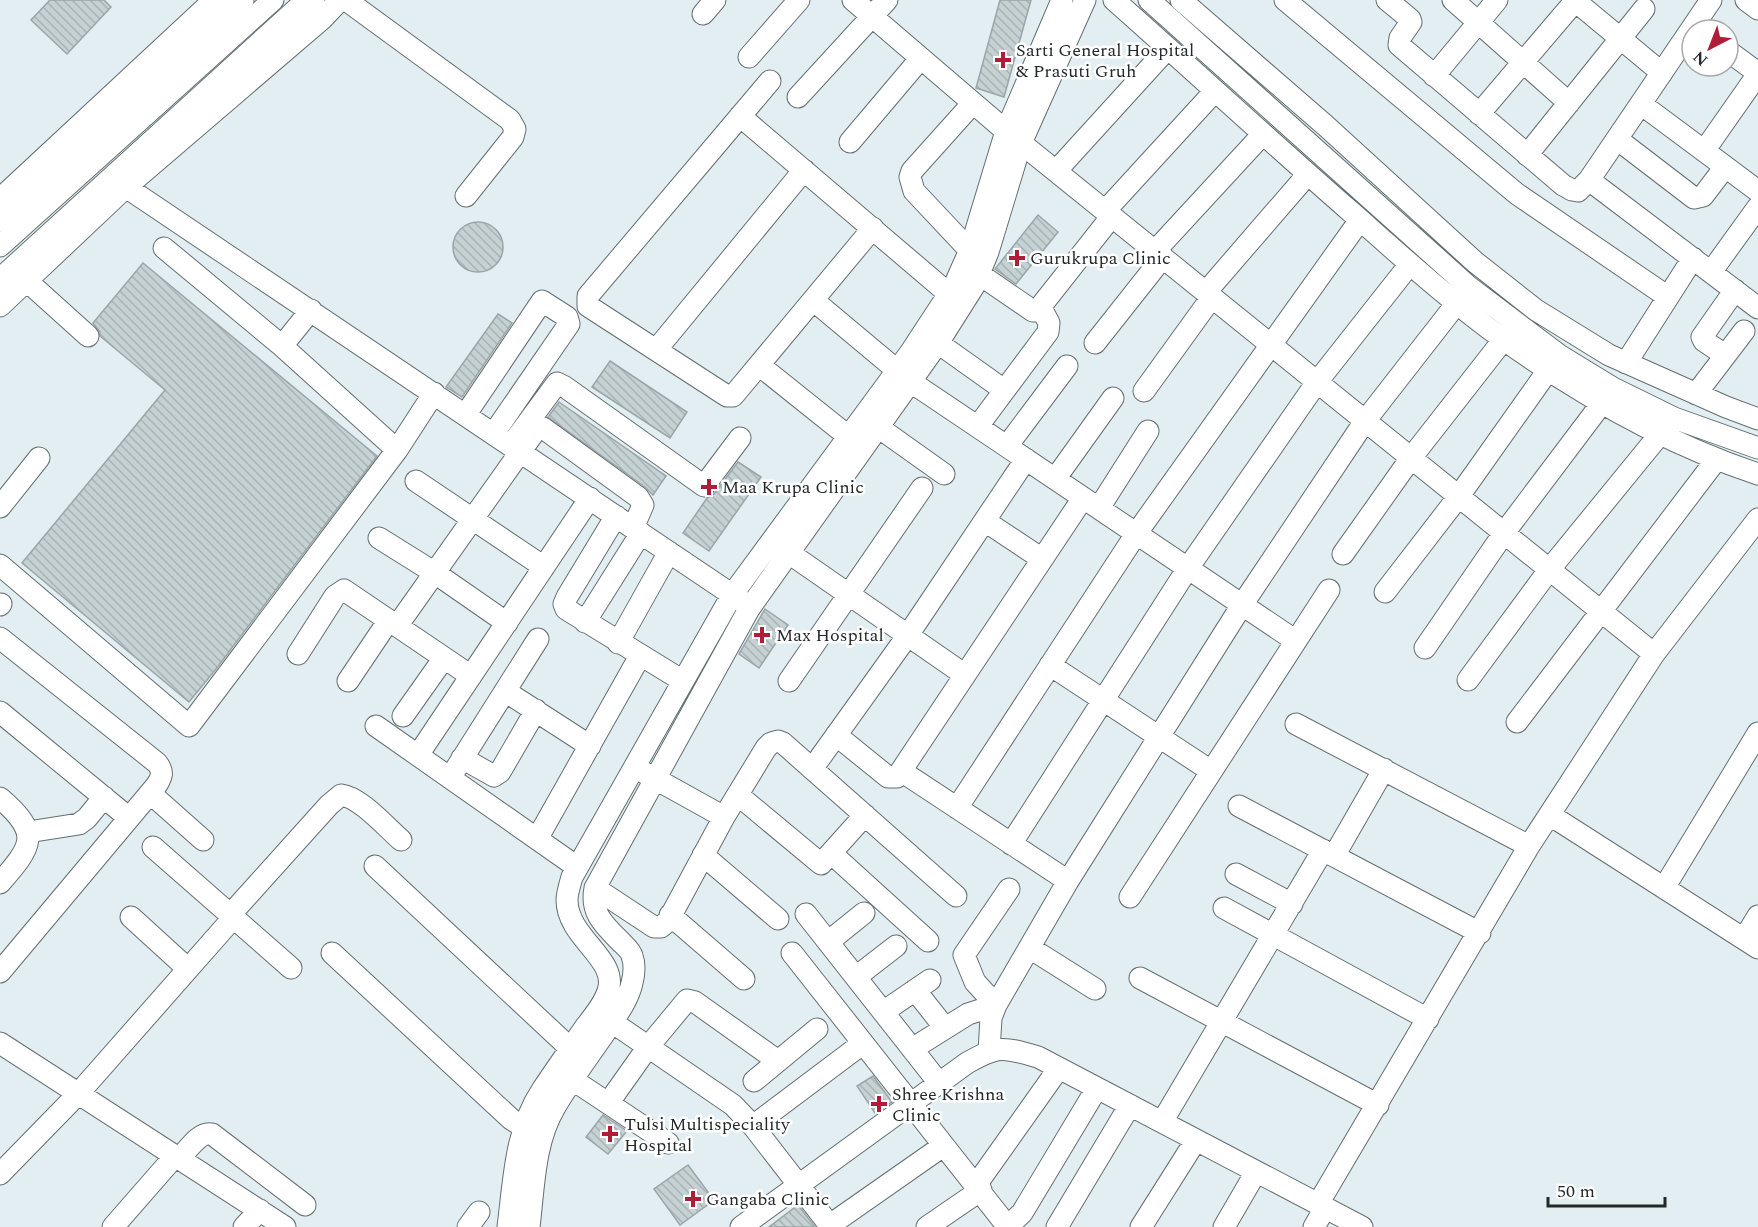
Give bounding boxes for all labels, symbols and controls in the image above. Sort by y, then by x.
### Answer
north arrow [1680,18,1740,78]
place label: Sarti General Hospital & Prasuti Gruh [1016,37,1194,85]
text: N [1688,45,1714,72]
marker: Sarti General Hospital & Prasuti Gruh [994,51,1012,69]
place label: Gurukrupa Clinic [1030,245,1171,272]
marker: Gurukrupa Clinic [1008,249,1026,267]
place label: Maa Krupa Clinic [722,474,864,501]
marker: Maa Krupa Clinic [700,478,718,496]
place label: Max Hospital [776,622,884,649]
marker: Max Hospital [753,626,771,644]
place label: Shree Krishna Clinic [892,1081,1004,1129]
marker: Shree Krishna Clinic [870,1095,888,1113]
place label: Tulsi Multispeciality Hospital [624,1111,791,1159]
marker: Tulsi Multispeciality Hospital [601,1125,619,1143]
scale bar [1548,1170,1665,1208]
text: 50 m [1557,1178,1595,1205]
place label: Gangaba Clinic [706,1186,829,1213]
marker: Gangaba Clinic [684,1190,702,1208]

